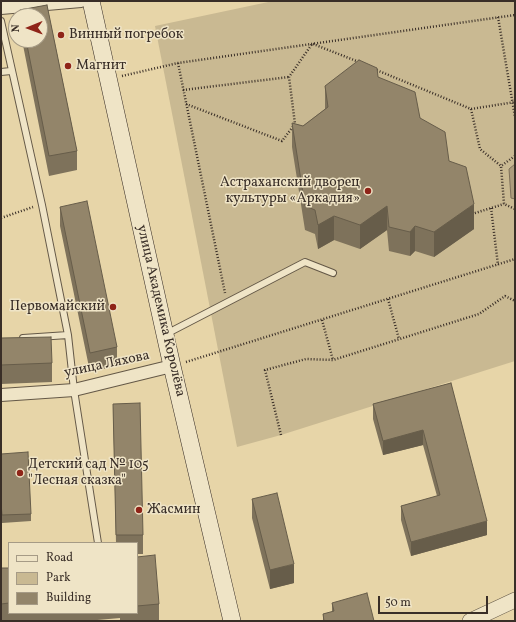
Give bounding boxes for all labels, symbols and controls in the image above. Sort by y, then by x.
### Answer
north arrow [8,8,48,48]
text: N [9,24,24,32]
place label: Винный погребок [69,27,183,43]
marker: Винный погребок [56,30,66,40]
place label: Магнит [76,58,126,74]
marker: Магнит [63,61,73,71]
place label: Астраханский дворец культуры «Аркадия» [220,175,360,208]
marker: Астраханский дворец культуры «Аркадия» [363,186,373,196]
street label: улица Академика Королёва [132,223,188,399]
place label: Первомайский [10,299,105,315]
marker: Первомайский [108,302,118,312]
street label: улица Ляхова [63,348,151,382]
place label: Детский сад № 105 "Лесная сказка" [28,457,149,490]
marker: Детский сад № 105 "Лесная сказка" [15,468,25,478]
place label: Жасмин [147,502,200,518]
marker: Жасмин [134,505,144,515]
legend [8,542,138,614]
text: Road [46,550,73,566]
text: Park [46,570,71,586]
scale bar [380,588,490,614]
text: Building [46,590,91,606]
text: 50 m [385,595,411,611]

